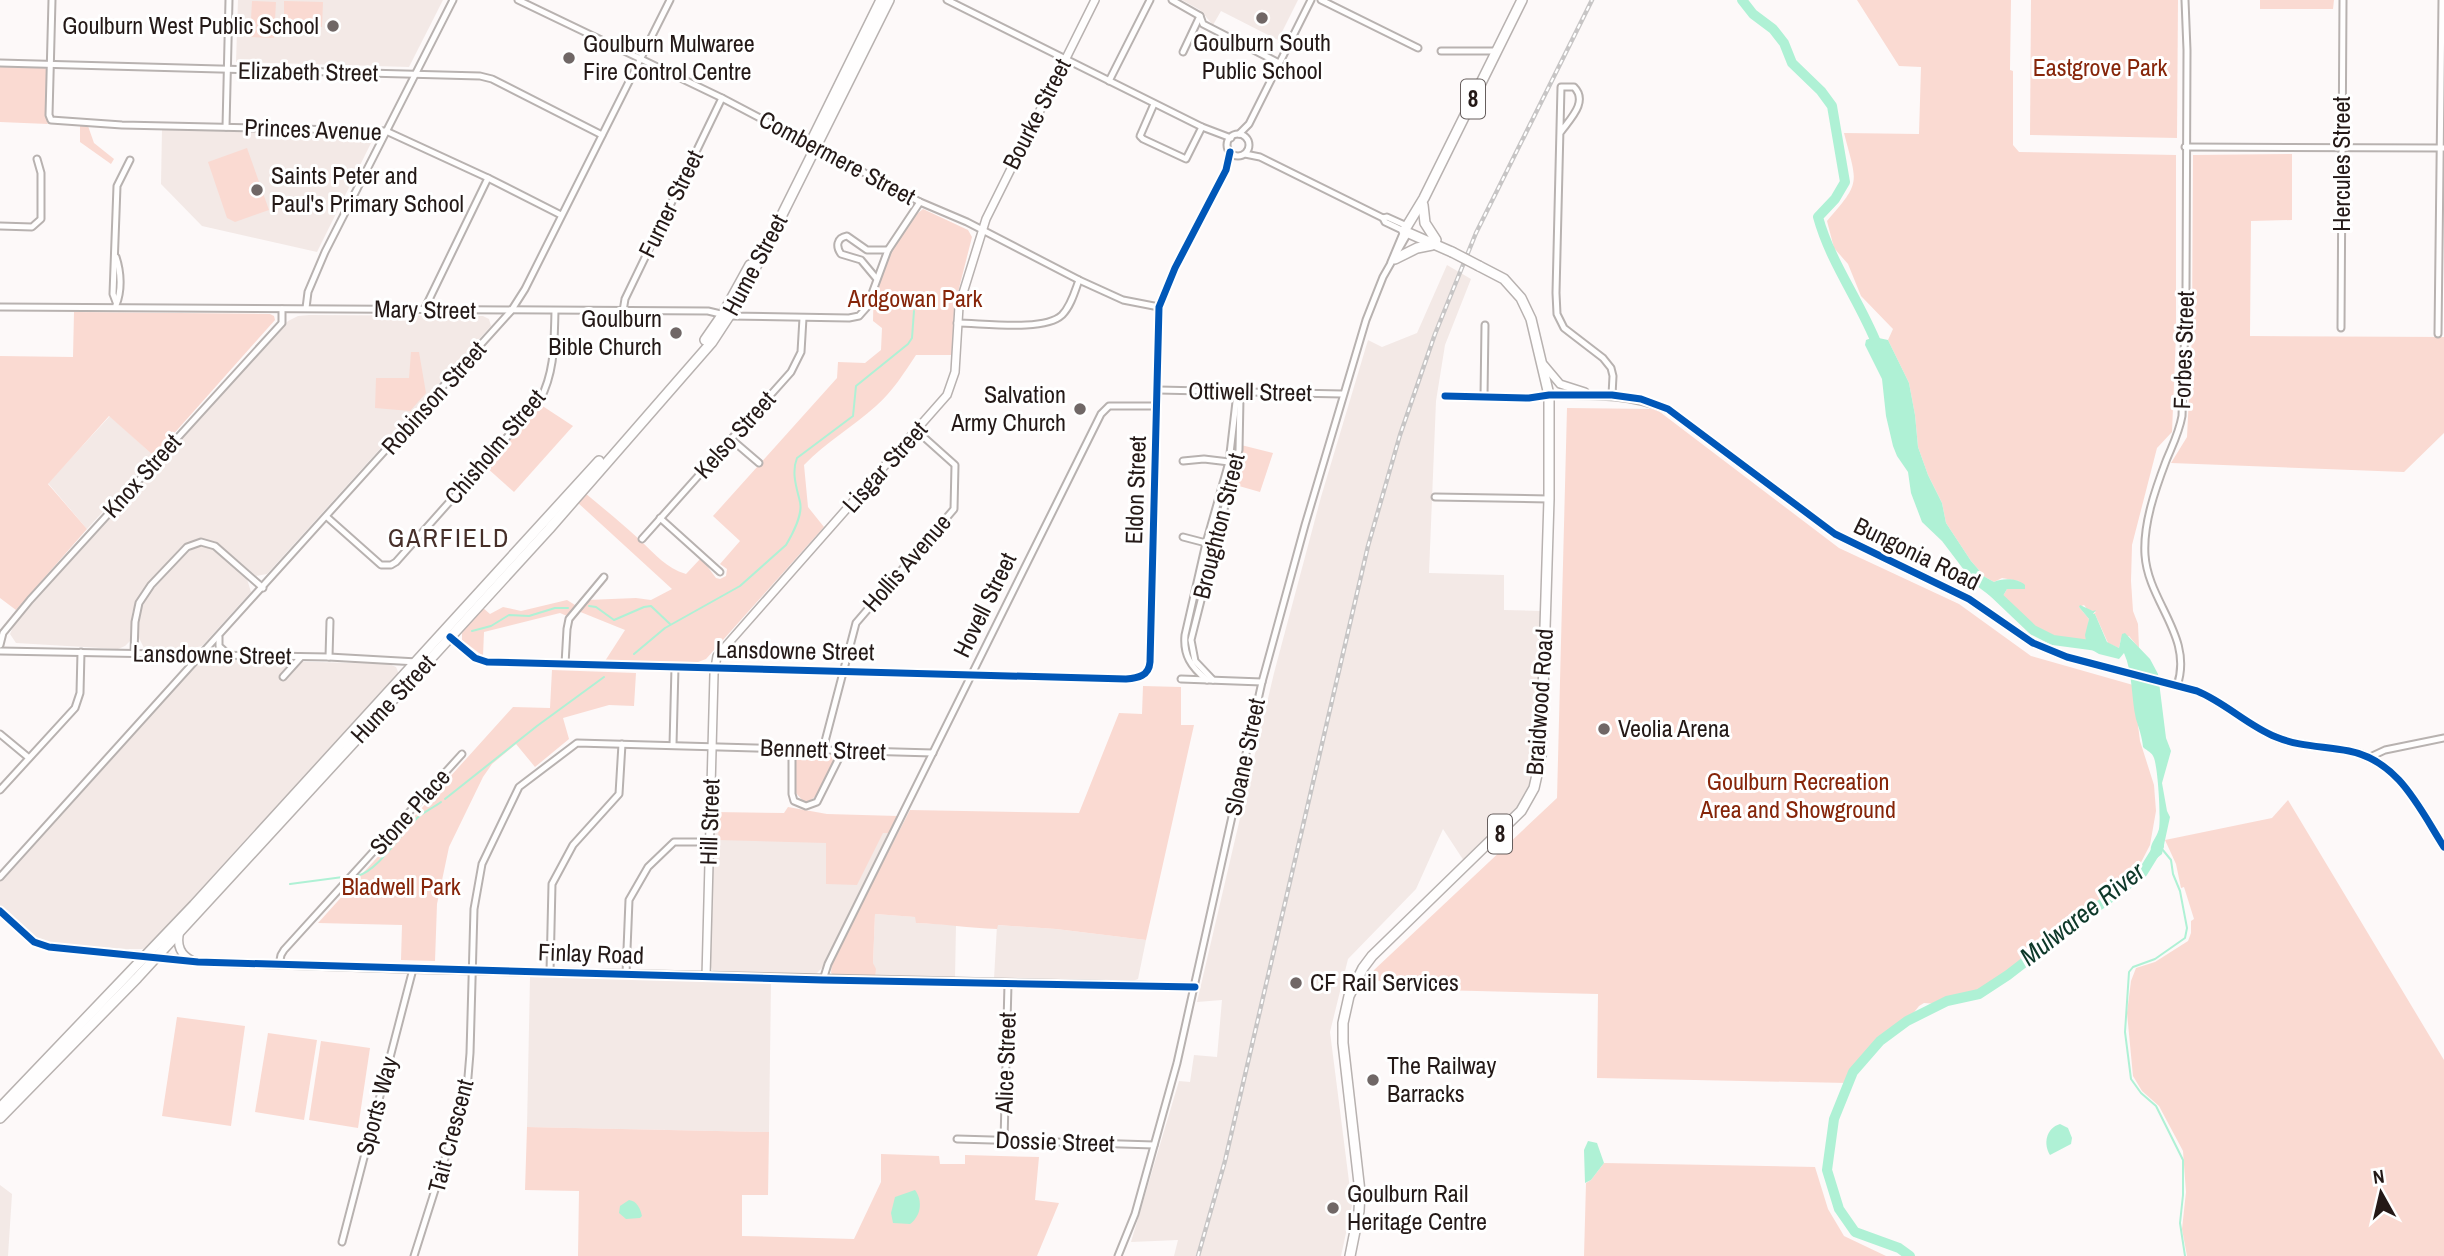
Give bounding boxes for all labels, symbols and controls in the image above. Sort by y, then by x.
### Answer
place label: Goulburn West Public School [62,9,319,41]
marker: Goulburn South Public School [1254,10,1270,26]
marker: Goulburn West Public School [325,18,341,34]
place label: Goulburn South Public School [1193,26,1331,86]
place label: Goulburn Mulwaree Fire Control Centre [583,27,755,87]
marker: Goulburn Mulwaree Fire Control Centre [561,50,577,66]
park label: Eastgrove Park [2033,51,2167,83]
street label: Bourke Street [995,52,1078,174]
street label: Elizabeth Street [238,54,379,88]
road number: 8 [1461,80,1485,118]
street label: Hercules Street [2325,96,2357,232]
street label: Combermere Street [754,102,922,212]
street label: Princes Avenue [244,111,382,147]
street label: Furner Street [630,144,710,263]
place label: Saints Peter and Paul's Primary School [271,159,464,219]
marker: Saints Peter and Paul's Primary School [249,182,265,198]
street label: Hume Street [714,208,794,321]
park label: Ardgowan Park [847,282,982,314]
street label: Forbes Street [2165,290,2201,410]
street label: Mary Street [374,292,477,326]
place label: Goulburn Bible Church [548,302,662,362]
marker: Goulburn Bible Church [668,325,684,341]
street label: Robinson Street [374,333,493,461]
street label: Ottiwell Street [1188,374,1313,408]
place label: Salvation Army Church [950,378,1066,438]
street label: Chisholm Street [437,382,552,511]
street label: Kelso Street [686,383,782,485]
marker: Salvation Army Church [1072,401,1088,417]
street label: Lisgar Street [835,413,934,519]
street label: Knox Street [95,426,188,524]
street label: Eldon Street [1117,435,1153,545]
street label: Broughton Street [1185,449,1252,602]
street label: Hollis Avenue [855,507,958,618]
street label: Bungonia Road [1849,509,1986,597]
district label: GARFIELD [388,520,510,555]
street label: Hovell Street [945,546,1023,662]
street label: Braidwood Road [1518,628,1560,776]
street label: Lansdowne Street [715,633,875,667]
street label: Lansdowne Street [132,637,292,671]
street label: Hume Street [343,647,442,750]
street label: Sloane Street [1216,695,1272,818]
place label: Veolia Arena [1618,712,1730,744]
marker: Veolia Arena [1596,721,1612,737]
street label: Bennett Street [760,731,887,767]
street label: Stone Place [362,761,457,861]
park label: Goulburn Recreation Area and Showground [1699,765,1896,825]
street label: Hill Street [692,778,727,866]
road number: 8 [1488,814,1512,854]
water label: Mulwaree River [2012,853,2152,973]
park label: Bladwell Park [341,870,461,902]
street label: Finlay Road [537,935,645,971]
place label: CF Rail Services [1310,966,1459,998]
marker: CF Rail Services [1288,975,1304,991]
street label: Alice Street [987,1011,1023,1115]
place label: The Railway Barracks [1387,1049,1497,1109]
street label: Sports Way [348,1053,405,1159]
marker: The Railway Barracks [1365,1072,1381,1088]
street label: Tait Crescent [420,1075,481,1196]
street label: Dossie Street [995,1123,1116,1159]
north arrow [2346,1158,2416,1228]
text: N [2371,1163,2386,1190]
place label: Goulburn Rail Heritage Centre [1347,1177,1487,1237]
marker: Goulburn Rail Heritage Centre [1325,1200,1341,1216]

